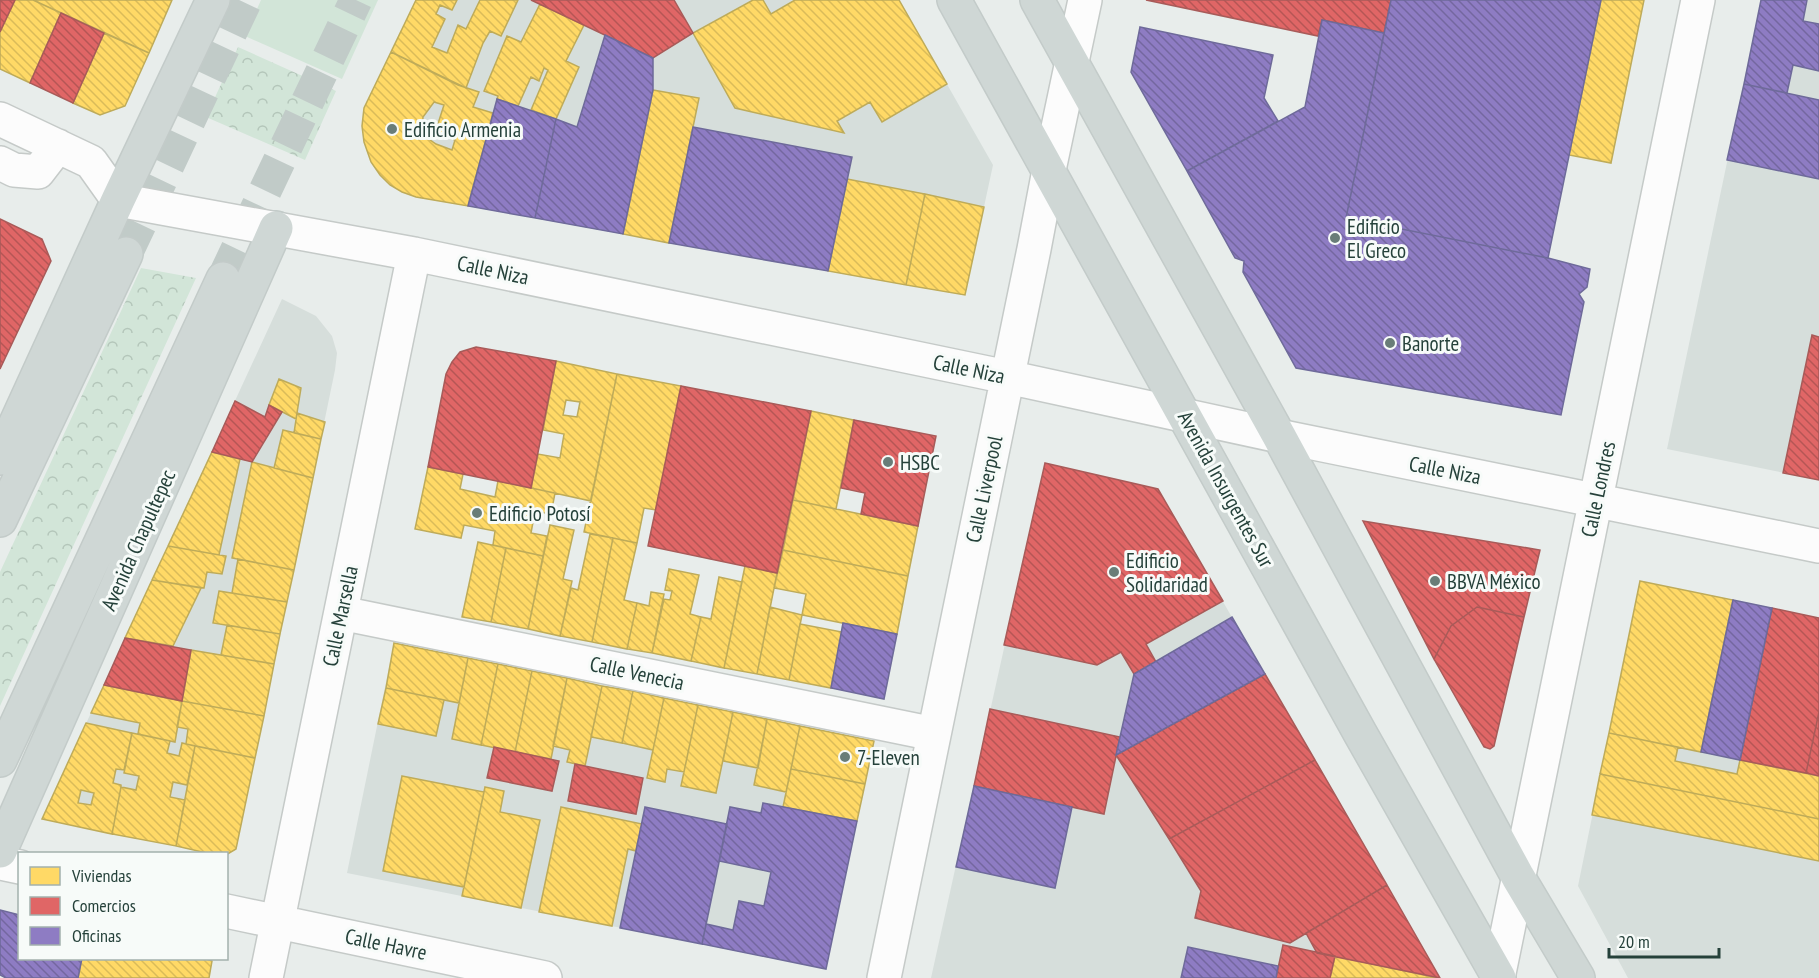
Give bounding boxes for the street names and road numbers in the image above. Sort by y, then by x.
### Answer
street label: Calle Niza [455,249,531,291]
street label: Calle Niza [931,348,1007,390]
street label: Avenida Insurgentes Sur [1172,406,1280,572]
street label: Calle Liverpool [959,433,1009,545]
street label: Calle Londres [1575,439,1621,539]
street label: Calle Niza [1407,450,1483,490]
street label: Avenida Chapultepec [95,465,181,615]
street label: Calle Marsella [316,563,364,669]
street label: Calle Venecia [587,650,687,696]
street label: Calle Havre [343,922,429,966]

